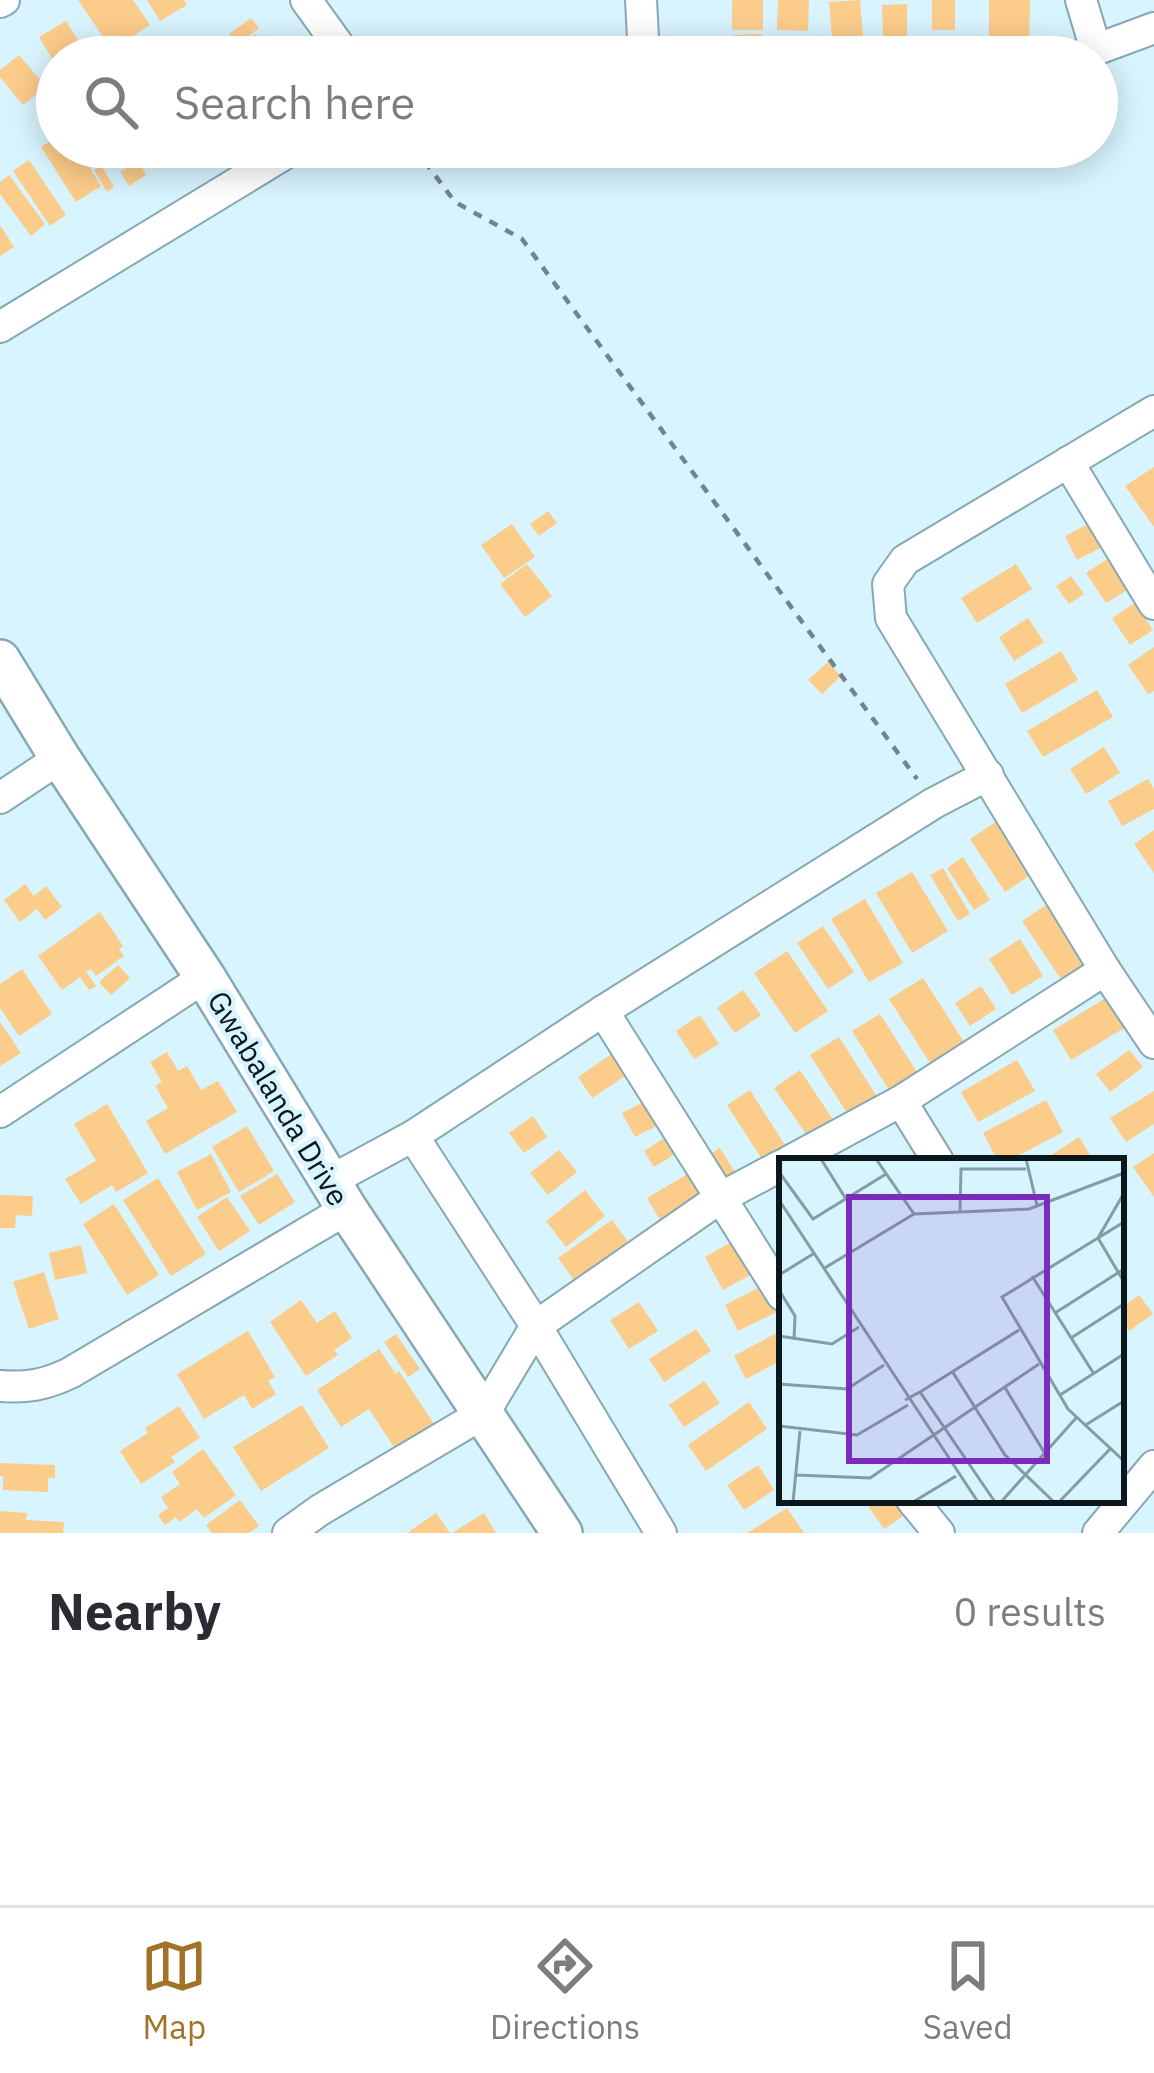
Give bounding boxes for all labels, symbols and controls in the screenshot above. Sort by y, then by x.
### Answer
search box [36,36,1118,168]
icon: search [78,69,144,135]
text: Search here [174,73,415,131]
street label: Gwabalanda Drive [199,983,359,1213]
inset map [779,1158,1124,1503]
text: Nearby [48,1578,221,1644]
text: 0 results [954,1586,1106,1637]
tab: Map [141,1933,207,2048]
tab: Directions [490,1933,640,2048]
tab: Saved [923,1933,1013,2048]

